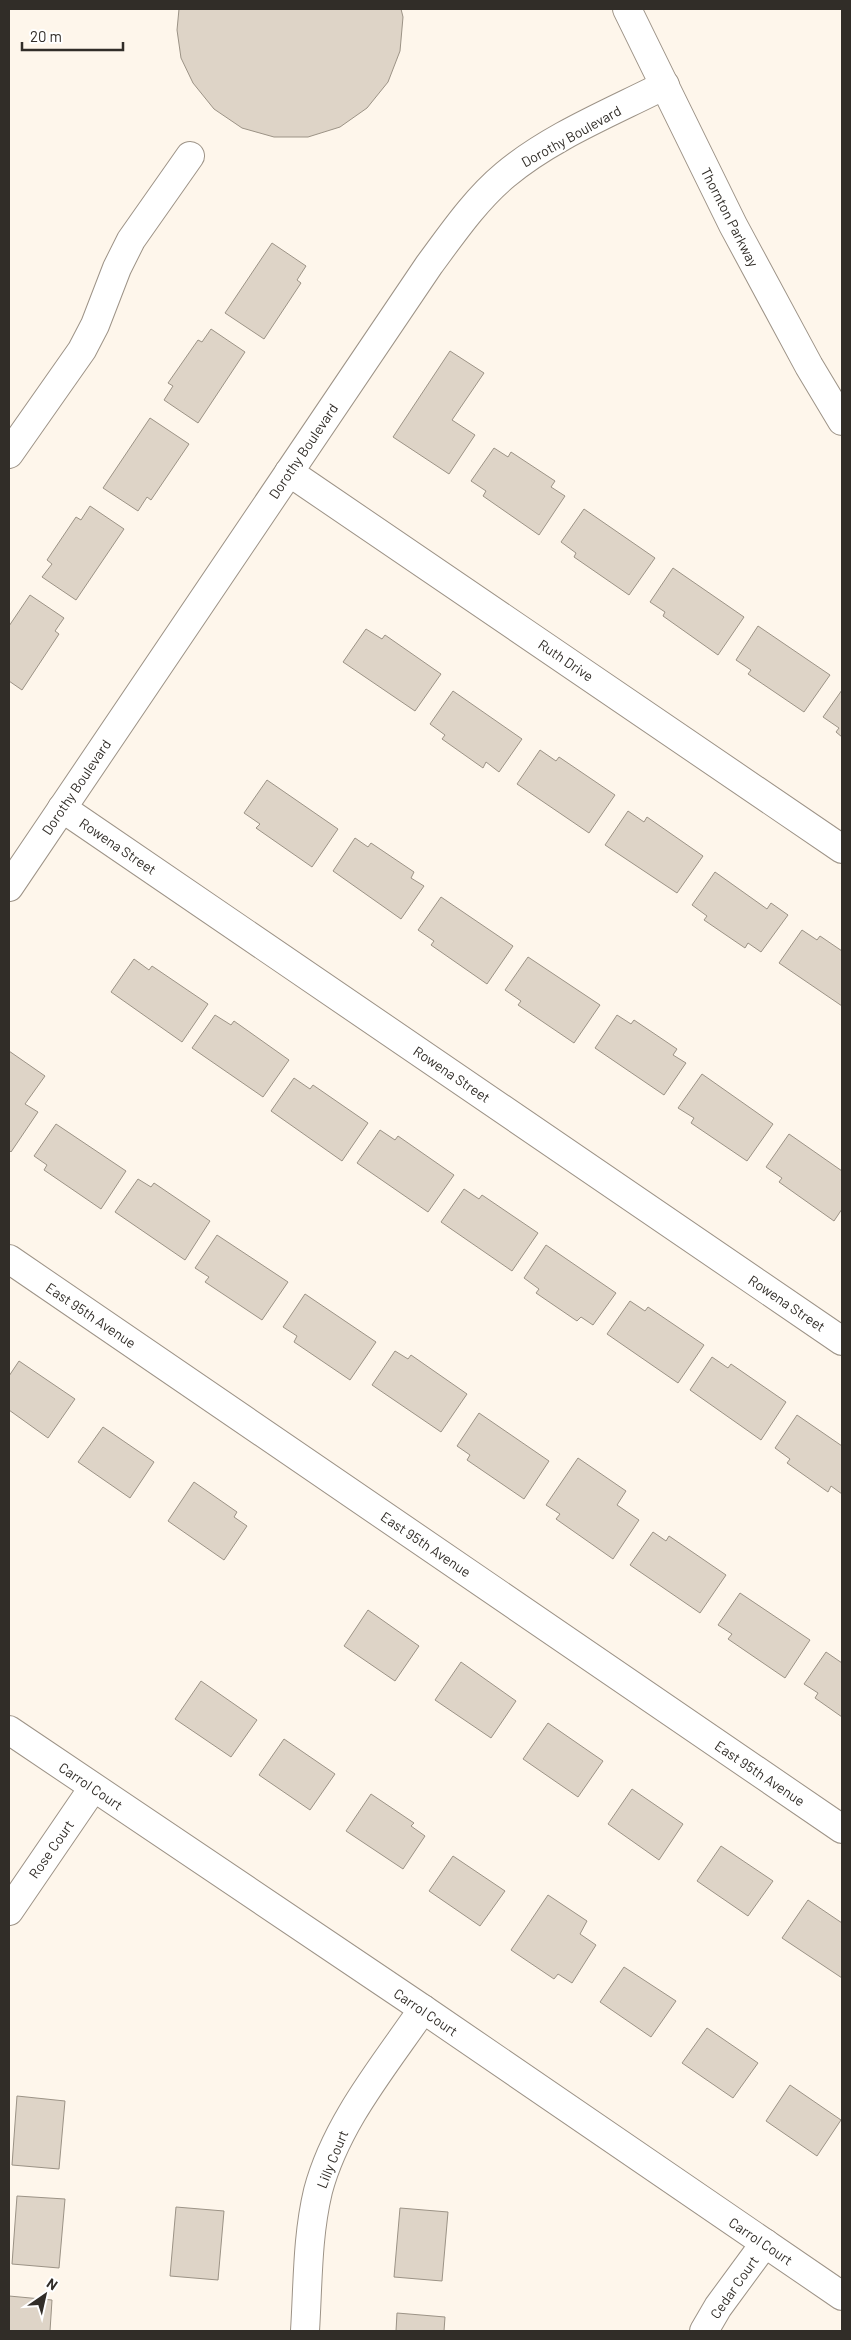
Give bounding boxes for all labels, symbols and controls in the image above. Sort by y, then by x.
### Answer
scale bar [22,20,124,52]
text: 20 m [30,27,62,45]
street label: Dorothy Boulevard [518,102,624,170]
street label: Thornton Parkway [698,164,763,270]
street label: Dorothy Boulevard [265,400,341,502]
street label: Ruth Drive [535,635,597,685]
street label: Dorothy Boulevard [38,736,114,838]
street label: Rowena Street [76,814,160,878]
street label: Rowena Street [410,1042,494,1106]
street label: Rowena Street [745,1271,829,1335]
street label: East 95th Avenue [43,1279,139,1351]
street label: East 95th Avenue [378,1508,474,1580]
street label: East 95th Avenue [712,1737,808,1809]
street label: Carrol Court [56,1758,126,1814]
street label: Rose Court [25,1817,77,1881]
street label: Carrol Court [391,1984,461,2040]
street label: Lilly Court [313,2127,351,2191]
street label: Carrol Court [726,2213,796,2269]
street label: Cedar Court [706,2252,762,2322]
north arrow [20,2270,70,2320]
text: N [44,2274,61,2293]

